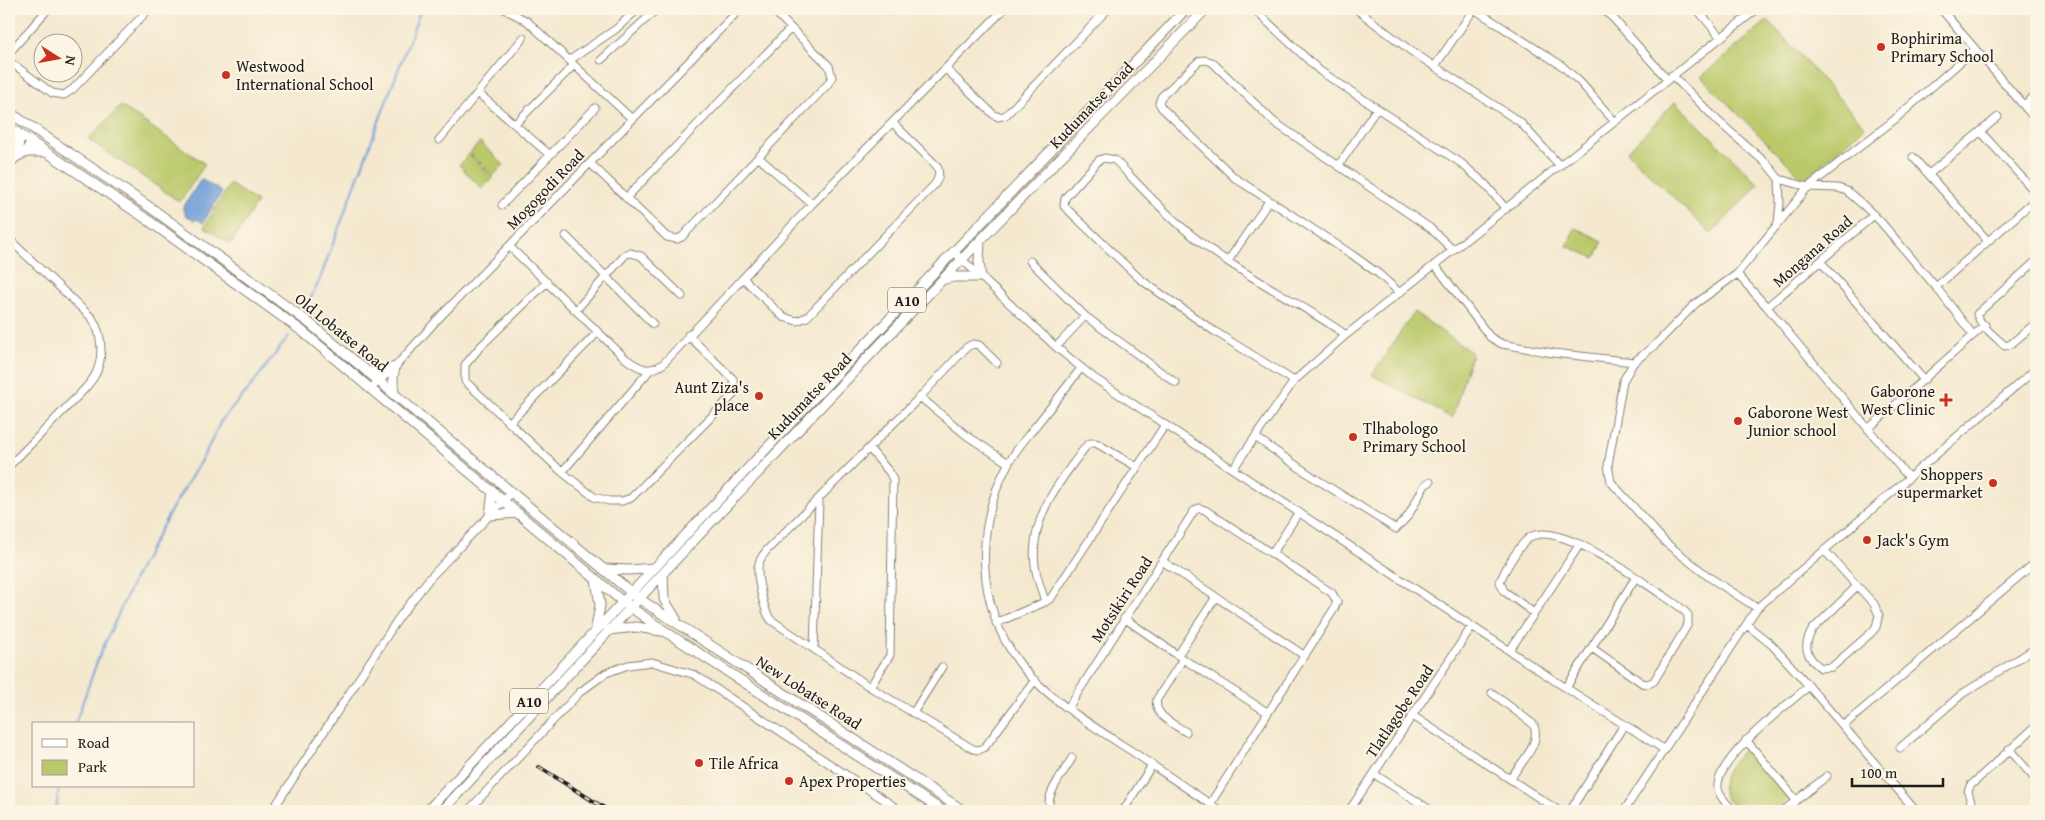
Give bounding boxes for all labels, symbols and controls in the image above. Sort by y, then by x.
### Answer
place label: Bophirima Primary School [1891,26,1994,68]
north arrow [32,32,82,82]
marker: Bophirima Primary School [1875,41,1887,53]
text: N [60,54,81,68]
place label: Westwood International School [236,54,374,96]
street label: Kudumatse Road [1043,56,1139,154]
marker: Westwood International School [220,69,232,81]
street label: Mogogodi Road [500,143,590,235]
street label: Mongana Road [1767,209,1858,293]
street label: Old Lobatse Road [290,287,394,378]
road number: A10 [888,288,926,312]
street label: Kudumatse Road [761,347,857,445]
place label: Aunt Ziza's place [674,375,749,417]
place label: Gaborone West Clinic [1861,379,1935,421]
marker: Aunt Ziza's place [753,390,765,402]
marker: Gaborone West Clinic [1939,393,1953,407]
place label: Gaborone West Junior school [1746,400,1849,442]
marker: Gaborone West Junior school [1732,415,1744,427]
place label: Tlhabologo Primary School [1363,416,1466,458]
marker: Tlhabologo Primary School [1347,431,1359,443]
place label: Shoppers supermarket [1897,462,1983,504]
marker: Shoppers supermarket [1987,477,1999,489]
place label: Jack's Gym [1875,528,1949,552]
marker: Jack's Gym [1861,534,1873,546]
street label: Motsikiri Road [1084,551,1158,647]
street label: New Lobatse Road [752,649,867,735]
street label: Tlatlagobe Road [1359,659,1439,762]
road number: A10 [510,688,548,714]
legend [32,722,195,788]
text: Road [78,732,109,753]
place label: Tile Africa [709,751,779,775]
scale bar [1852,755,1944,787]
text: Park [78,756,107,777]
marker: Tile Africa [693,757,705,769]
text: 100 m [1860,762,1898,783]
place label: Apex Properties [799,769,906,793]
marker: Apex Properties [783,775,795,787]

